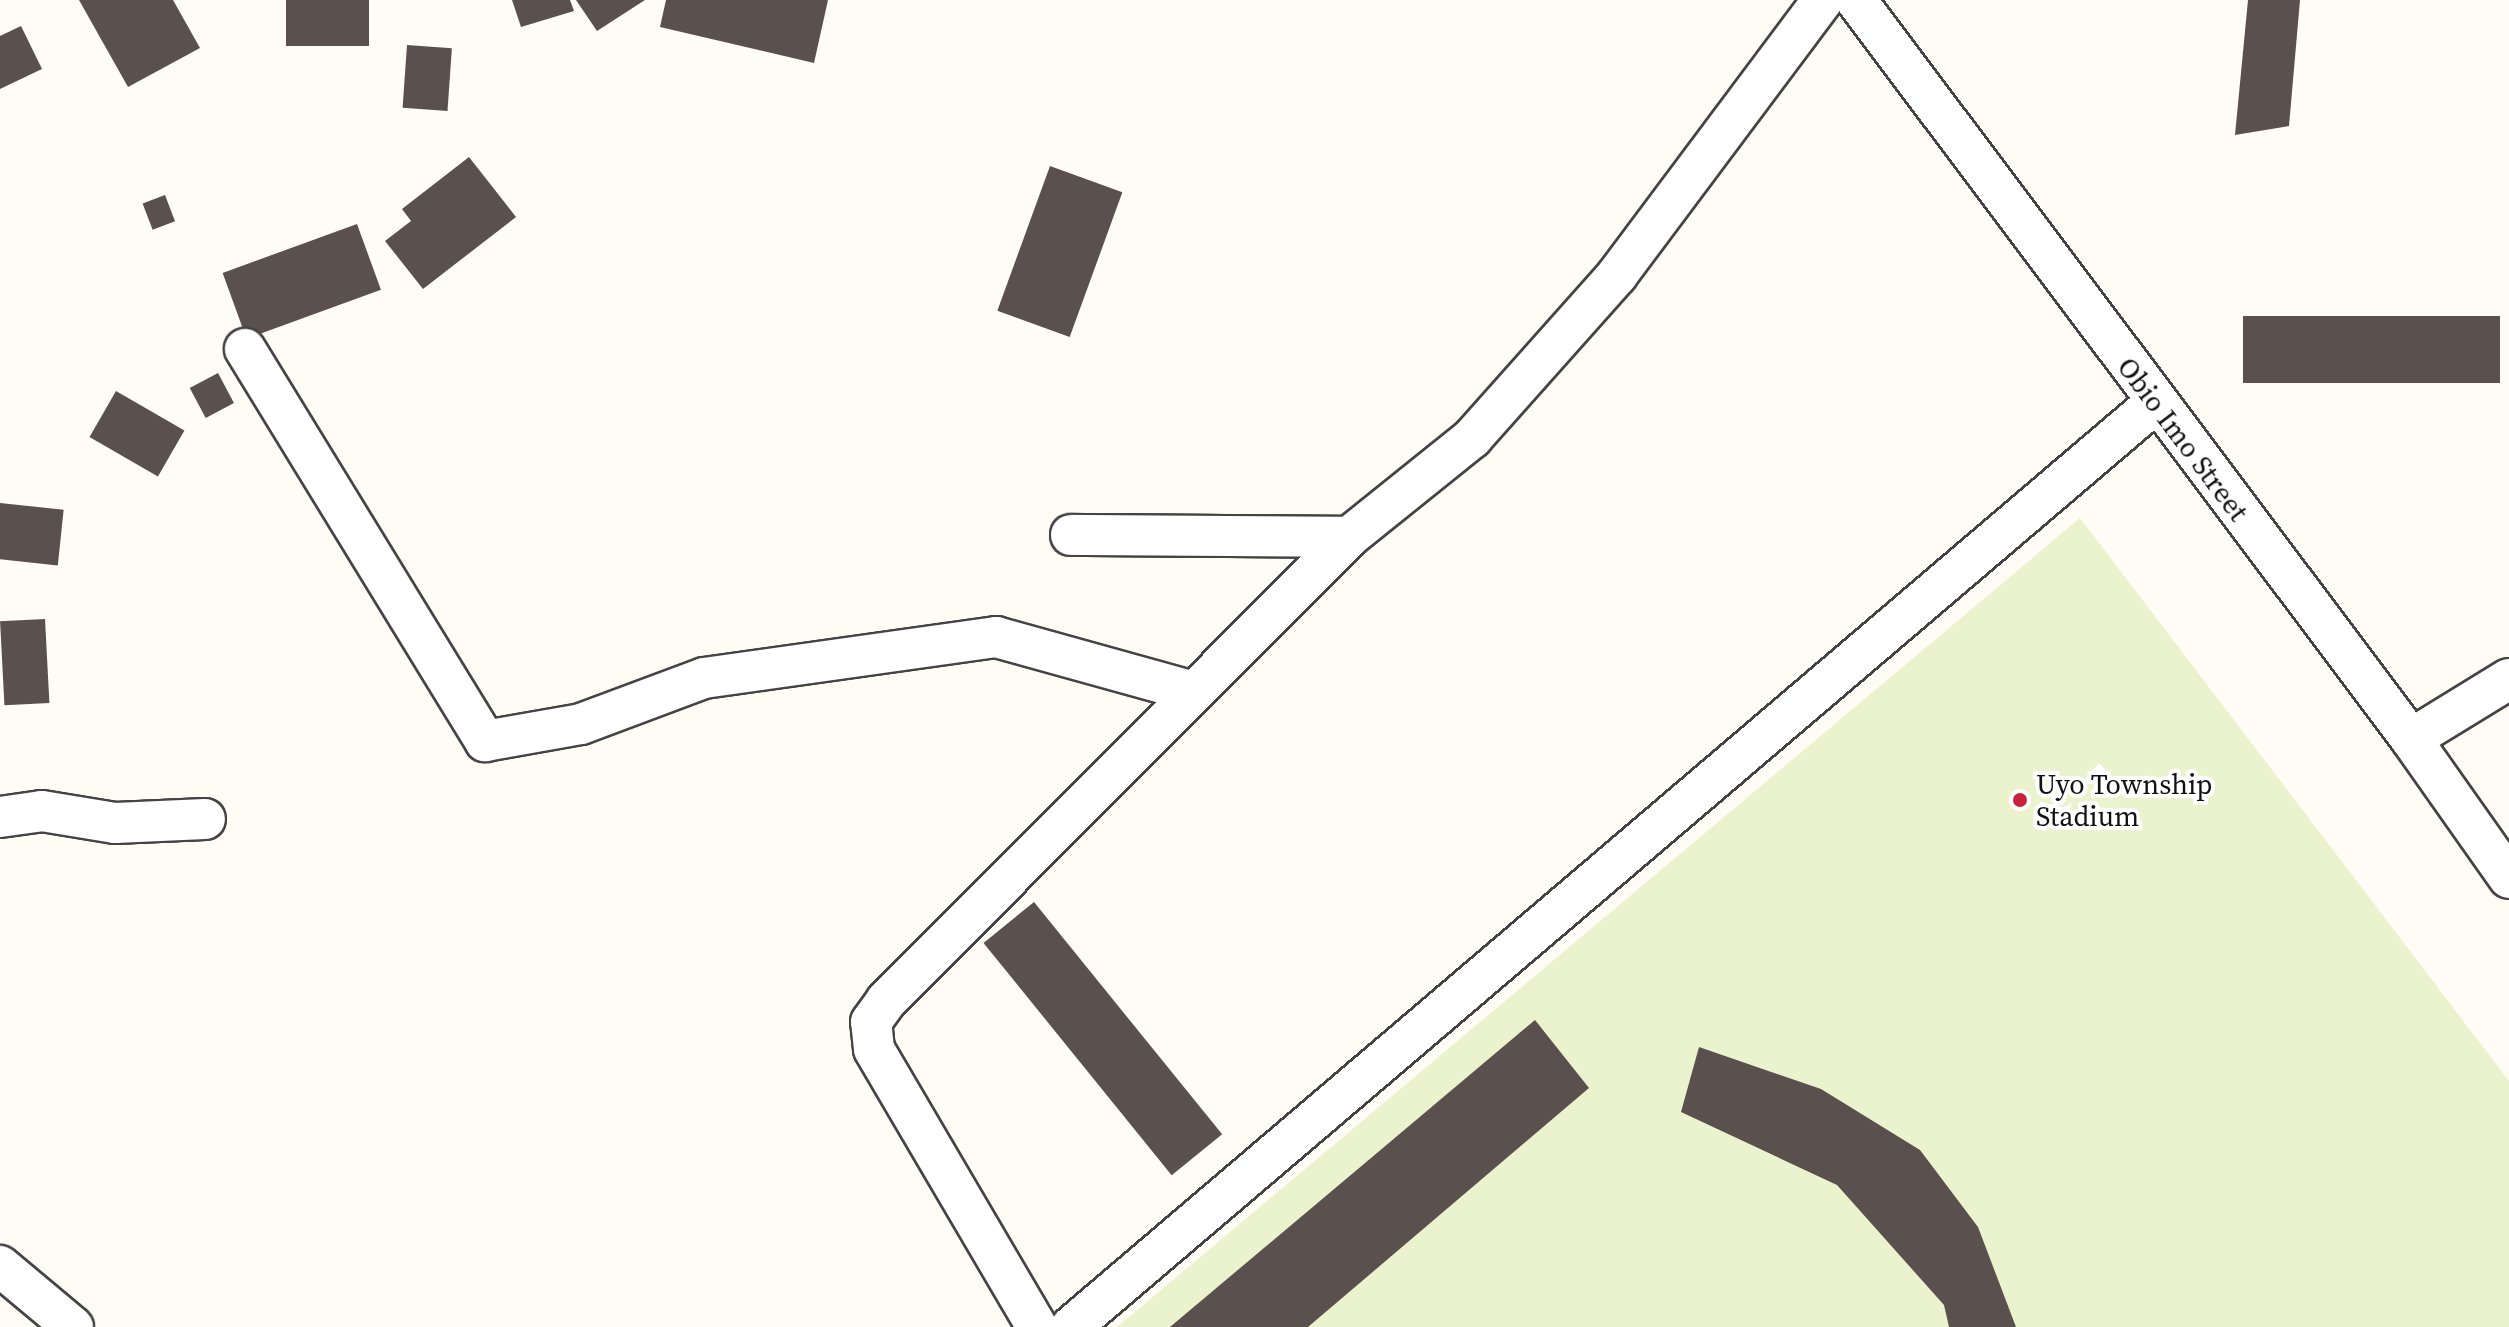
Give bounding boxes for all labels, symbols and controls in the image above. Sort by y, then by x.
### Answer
street label: Obio Imo Street [2111,351,2255,527]
place label: Uyo Township Stadium [2036,767,2213,833]
marker: Uyo Township Stadium [2011,791,2029,809]

